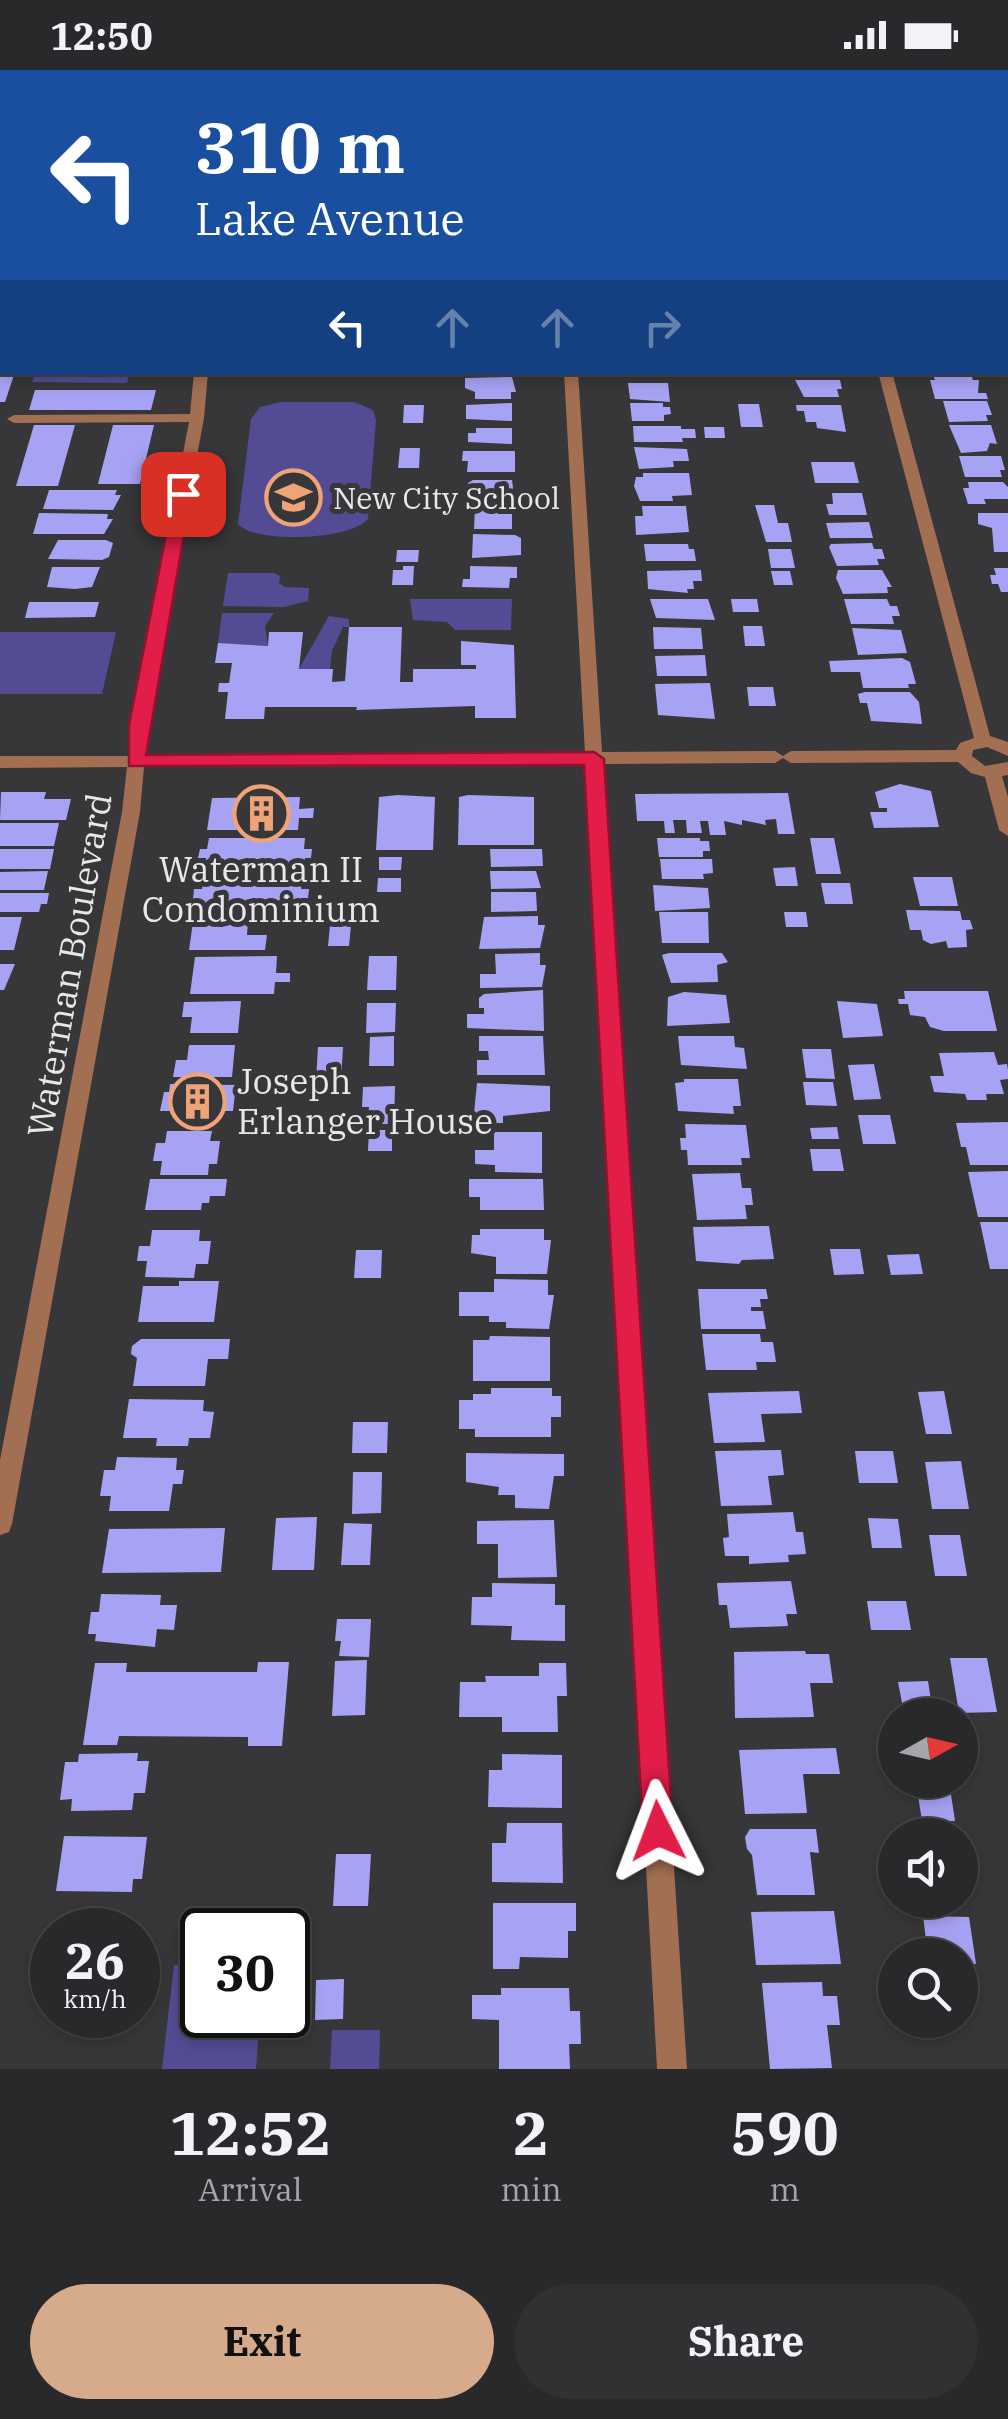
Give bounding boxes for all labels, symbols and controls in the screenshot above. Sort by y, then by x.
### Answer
text: 12:50 [50,11,153,60]
text: 310 m [195,101,405,192]
icon: left [30,110,160,240]
text: Lake Avenue [195,189,465,247]
icon: left [320,300,375,355]
icon: ahead [425,300,480,355]
icon: ahead [530,300,585,355]
icon: right [635,300,690,355]
pin [141,452,226,537]
icon: arrive [156,467,211,522]
school or university icon: New City School [264,467,324,527]
place label: New City School [333,478,560,517]
building icon: Waterman II Condominium [231,783,291,843]
street label: Waterman Boulevard [16,789,122,1141]
place label: Waterman II Condominium [142,846,380,932]
place label: Joseph Erlanger House [237,1058,493,1144]
building icon: Joseph Erlanger House [168,1071,228,1131]
north arrow [878,1698,978,1798]
map controls [878,1698,978,2038]
position arrow [606,1779,710,1883]
button: sound [878,1818,978,1918]
speed limit sign: 30 [180,1908,310,2038]
text: 26 [65,1928,125,1993]
button: search [878,1938,978,2038]
text: km/h [63,1982,127,2015]
text: 12:52 [169,2093,331,2172]
text: 2 [513,2093,549,2172]
text: 590 [731,2093,839,2172]
text: Arrival [198,2168,302,2210]
text: min [501,2168,562,2210]
text: m [770,2168,800,2210]
button: Exit [30,2284,494,2399]
button: Share [514,2284,978,2399]

